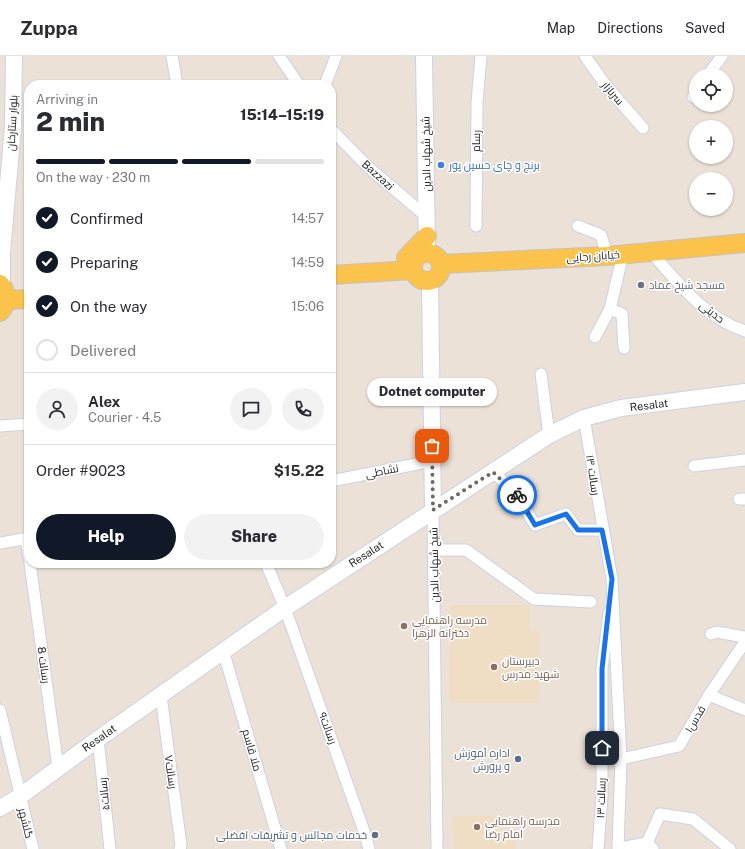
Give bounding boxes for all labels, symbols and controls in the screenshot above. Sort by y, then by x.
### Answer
text: Zuppa [20,17,78,39]
text: Map [547,20,575,36]
text: Directions [597,20,663,36]
text: Saved [685,20,725,36]
map controls [689,68,733,216]
button: locate [689,68,733,112]
street label: سربازار [598,78,626,108]
text: Arriving in [36,92,98,107]
street label: بلوار ستارخان [5,94,20,151]
text: 2 min [36,106,105,137]
text: 15:14–15:19 [240,106,324,123]
street label: شیخ شهاب الدین [419,116,435,192]
button: + [689,120,733,164]
street label: رسام [470,130,484,152]
street label: Bazzazi [360,158,396,192]
place label: برنج و چای حسین پور [448,159,540,173]
marker: برنج و چای حسین پور [436,160,446,170]
text: On the way · 230 m [36,170,150,185]
button: − [689,172,733,216]
icon: check [36,207,58,229]
text: Confirmed [70,210,143,227]
text: 14:57 [291,211,324,226]
street label: خیابان رجایی [566,248,620,265]
icon: check [36,251,58,273]
text: Preparing [70,254,139,271]
text: 14:59 [291,255,324,270]
place label: مسجد شیخ عماد [649,279,725,293]
marker: مسجد شیخ عماد [636,280,646,290]
icon: check [36,295,58,317]
text: On the way [70,298,147,315]
text: 15:06 [291,299,324,314]
street label: حدیثی [697,299,727,326]
text: Delivered [70,342,136,359]
callout: Dotnet computer [367,378,497,406]
text: Dotnet computer [379,384,485,399]
button: person [36,388,78,430]
button: chat [230,388,272,430]
button: phone [282,388,324,430]
text: Alex [88,393,120,410]
street label: Resalat [629,397,669,413]
text: Courier · 4.5 [88,410,161,425]
pin [415,429,449,463]
icon: bag [421,435,443,457]
street label: رسالت ۱۳ [583,454,602,496]
text: Order #9023 [36,462,126,479]
text: $15.22 [274,462,324,479]
street label: نشاطی [364,462,400,481]
courier [497,475,537,515]
icon: bike [506,484,528,506]
button: Help [36,514,176,560]
button: Share [184,514,324,560]
street label: شیخ شهاب الدین [427,527,443,603]
street label: Resalat [347,538,385,570]
place label: مدرسه راهنمایی دخترانه الزهرا [412,614,487,640]
marker: مدرسه راهنمایی دخترانه الزهرا [399,621,409,631]
street label: رسالت 8 [34,646,53,684]
place label: دبیرستان شهید مدرس [502,655,559,681]
marker: دبیرستان شهید مدرس [489,662,499,672]
street label: قدس۱ [682,703,709,735]
street label: رسالت۹ [316,710,339,746]
street label: Resalat [80,722,118,754]
street label: ملا قاسم [238,727,264,773]
pin [585,731,619,765]
icon: home [591,737,613,759]
place label: اداره آموزش و پرورش [454,747,510,773]
street label: رسالت۷ [162,754,179,790]
marker: اداره آموزش و پرورش [513,754,523,764]
street label: رسالت۵ [96,777,113,811]
street label: رسالت ۱۳ [594,777,609,819]
street label: گلشهر [15,806,36,840]
place label: مدرسه راهنمایی امام رضا [485,815,560,842]
marker: مدرسه راهنمایی امام رضا [472,822,482,832]
place label: خدمات مجالس و تشریفات افضلی [216,829,367,842]
marker: خدمات مجالس و تشریفات افضلی [370,830,380,840]

